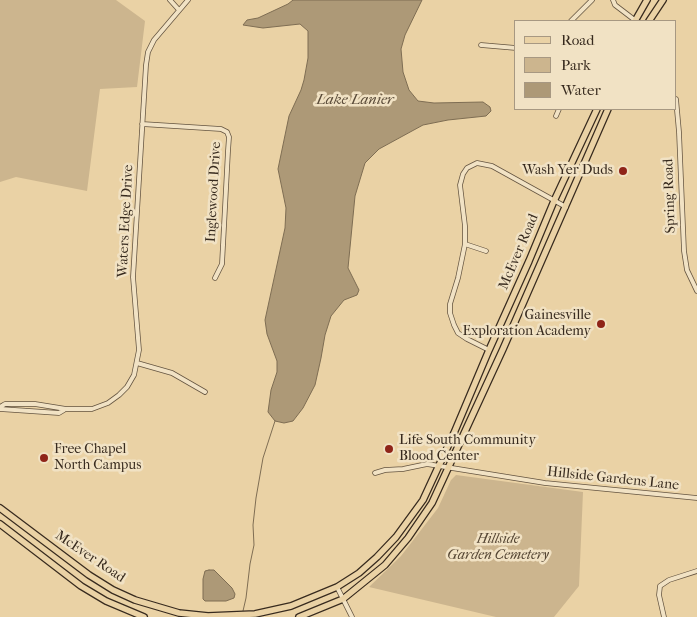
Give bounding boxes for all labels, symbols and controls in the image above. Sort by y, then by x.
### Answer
legend [514,20,677,110]
text: Road [561,31,594,49]
text: Park [561,56,591,74]
text: Water [561,81,601,99]
water label: Lake Lanier [316,91,394,109]
street label: Inglewood Drive [203,141,225,243]
street label: Spring Road [660,158,680,234]
place label: Wash Yer Duds [522,163,613,179]
street label: Waters Edge Drive [115,164,137,278]
marker: Wash Yer Duds [617,165,629,177]
street label: McEver Road [495,211,543,293]
place label: Gainesville Exploration Academy [462,308,591,341]
marker: Gainesville Exploration Academy [595,318,607,330]
place label: Life South Community Blood Center [399,433,536,466]
place label: Free Chapel North Campus [54,442,141,474]
marker: Life South Community Blood Center [383,443,395,455]
marker: Free Chapel North Campus [38,452,50,464]
street label: Hillside Gardens Lane [546,464,680,494]
street label: McEver Road [52,527,128,587]
park label: Hillside Garden Cemetery [447,532,549,564]

